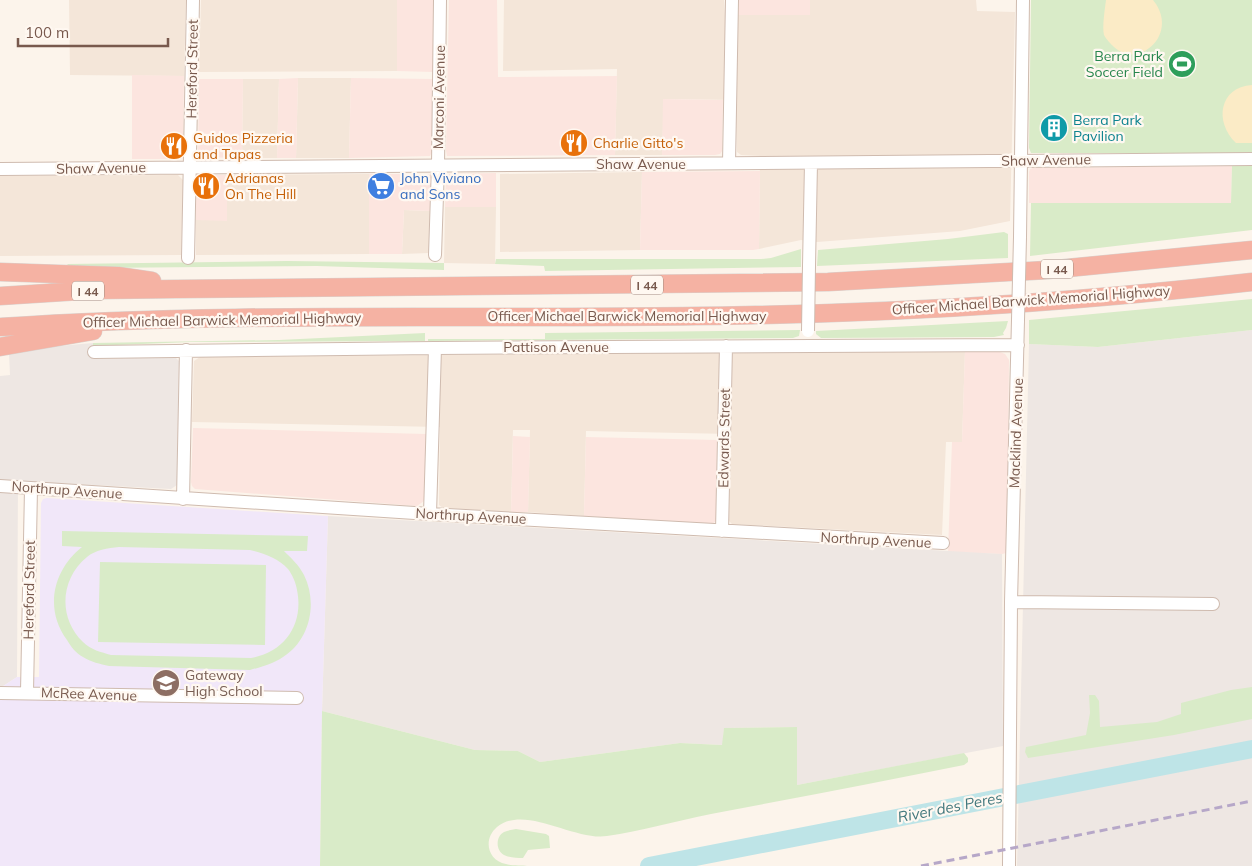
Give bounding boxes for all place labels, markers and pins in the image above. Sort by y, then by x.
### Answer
place label: Berra Park Soccer Field [1086,47,1164,81]
sports icon: Berra Park Soccer Field [1167,49,1197,79]
place label: Berra Park Pavilion [1073,111,1143,145]
building icon: Berra Park Pavilion [1039,113,1069,143]
restaurant icon: Charlie Gitto's [559,128,589,158]
place label: Guidos Pizzeria and Tapas [193,129,293,163]
restaurant icon: Guidos Pizzeria and Tapas [159,131,189,161]
place label: Charlie Gitto's [593,134,683,152]
place label: Adrianas On The Hill [225,169,296,203]
place label: John Viviano and Sons [400,169,481,203]
restaurant icon: Adrianas On The Hill [191,171,221,201]
supermarket icon: John Viviano and Sons [366,171,396,201]
place label: Gateway High School [185,666,263,700]
school or university icon: Gateway High School [151,668,181,698]

